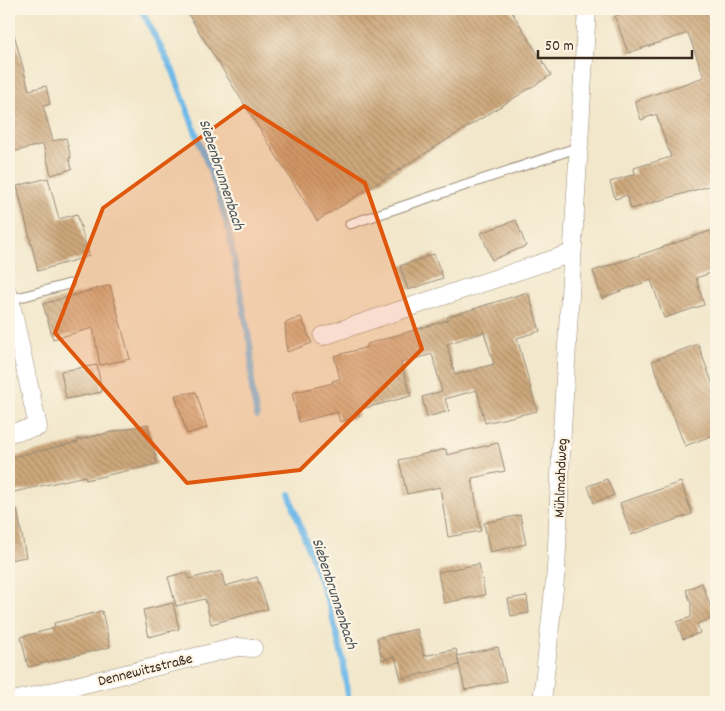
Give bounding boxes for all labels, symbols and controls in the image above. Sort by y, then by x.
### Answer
scale bar [538,28,691,60]
text: 50 m [545,36,574,58]
water label: Siebenbrunnenbach [192,116,250,234]
street label: Mühlmahdweg [550,438,574,518]
water label: Siebenbrunnenbach [305,535,363,653]
street label: Dennewitzstraße [96,648,195,693]

